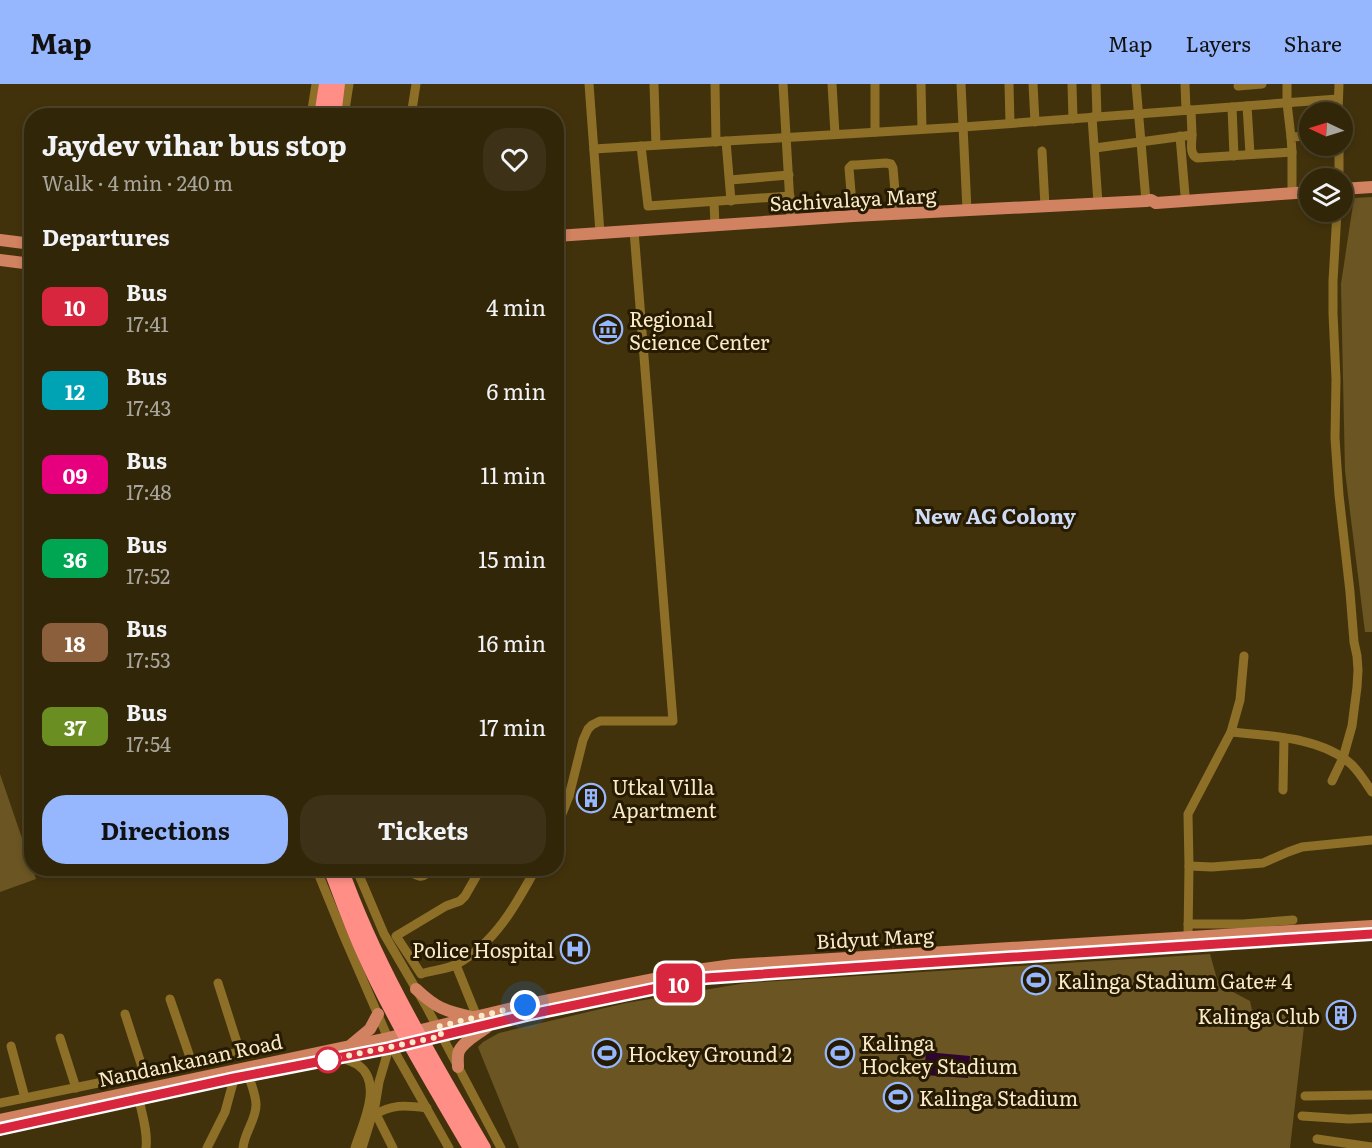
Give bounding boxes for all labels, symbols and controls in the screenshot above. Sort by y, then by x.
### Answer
text: Map [30,21,92,63]
text: Map [1108,27,1153,58]
text: Layers [1186,27,1251,58]
text: Share [1284,27,1342,58]
north arrow [1299,102,1353,156]
map controls [1299,102,1353,222]
text: Jaydev vihar bus stop [42,123,347,165]
button: heart [483,128,546,191]
text: Walk · 4 min · 240 m [42,167,233,197]
button: layers [1299,168,1353,222]
street label: Sachivalaya Marg [769,179,938,217]
text: Departures [42,220,169,253]
text: Bus [126,275,167,308]
text: 4 min [486,290,546,323]
text: 10 [64,291,86,322]
place label: Regional Science Center [629,303,770,356]
text: 17:41 [126,308,169,338]
museum icon: Regional Science Center [592,313,624,345]
text: Bus [126,359,167,392]
text: 6 min [487,374,546,407]
text: 12 [65,375,85,406]
text: 17:43 [126,392,171,422]
text: Bus [126,443,167,476]
text: 11 min [480,458,546,491]
text: 09 [62,459,88,490]
text: 17:48 [126,476,172,506]
district label: New AG Colony [914,499,1076,530]
text: Bus [126,527,167,560]
text: 15 min [478,542,546,575]
text: 36 [63,543,87,574]
text: 17:52 [126,560,170,590]
text: Bus [126,611,167,644]
text: 16 min [478,626,546,659]
text: 18 [64,627,86,658]
text: 17:53 [126,644,171,674]
text: Bus [126,695,167,728]
text: 17 min [479,710,546,743]
text: 37 [64,711,86,742]
text: 17:54 [126,728,171,758]
place label: Utkal Villa Apartment [612,771,717,824]
building icon: Utkal Villa Apartment [575,782,607,814]
button: Directions [42,795,288,864]
button: Tickets [300,795,546,864]
street label: Bidyut Marg [815,919,936,955]
hospital icon: Police Hospital [559,933,591,965]
place label: Police Hospital [412,934,554,964]
line badge: 10 [652,964,706,1002]
sports icon: Kalinga Stadium Gate# 4 [1020,964,1052,996]
place label: Kalinga Stadium Gate# 4 [1057,965,1292,995]
text: 10 [668,968,690,999]
your location [510,990,540,1020]
building icon: Kalinga Club [1325,999,1357,1031]
place label: Kalinga Club [1198,1000,1320,1030]
street label: Nandankanan Road [95,1025,285,1093]
place label: Kalinga Hockey Stadium [861,1027,1018,1080]
sports icon: Hockey Ground 2 [591,1037,623,1069]
sports icon: Kalinga Hockey Stadium [824,1037,856,1069]
place label: Hockey Ground 2 [628,1038,792,1068]
unlabelled marker [315,1047,341,1073]
sports icon: Kalinga Stadium [882,1081,914,1113]
place label: Kalinga Stadium [919,1082,1078,1112]

